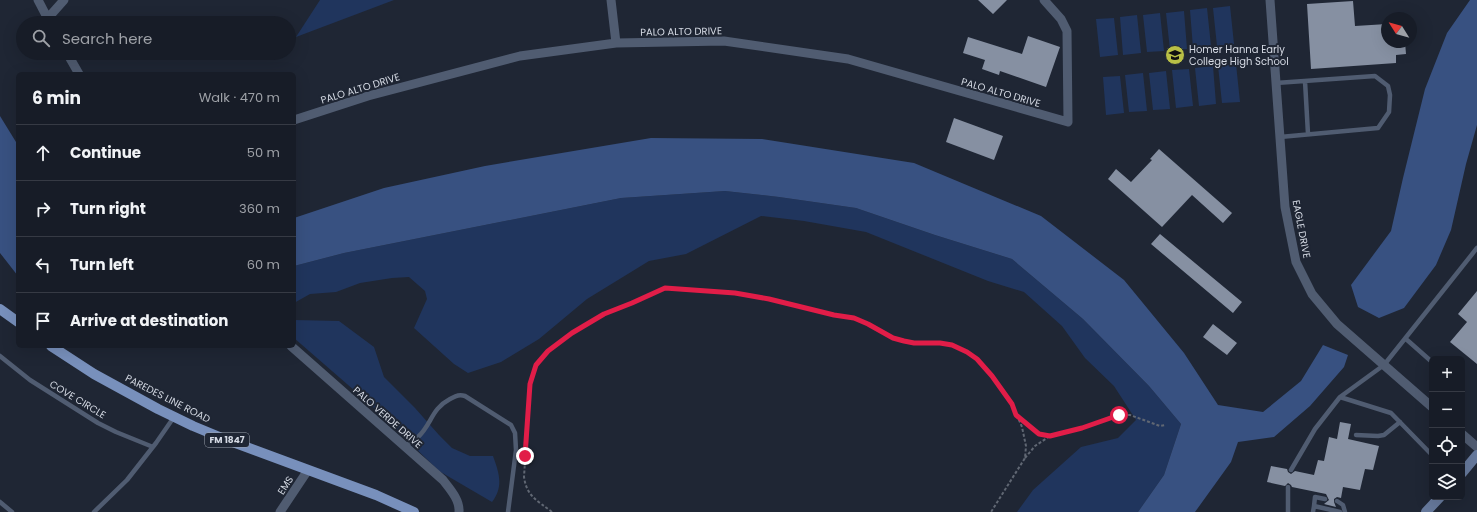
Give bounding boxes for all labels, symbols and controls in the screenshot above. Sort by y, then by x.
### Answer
north arrow [1381,12,1417,48]
search box [16,16,296,60]
street label: PALO ALTO DRIVE [640,23,722,40]
icon: search [30,27,52,49]
text: Search here [62,28,152,49]
place label: Homer Hanna Early College High School [1189,42,1289,69]
school or university icon: Homer Hanna Early College High School [1164,44,1186,66]
street label: PALO ALTO DRIVE [319,69,401,108]
street label: PALO ALTO DRIVE [959,74,1042,111]
text: 6 min [32,86,81,110]
text: Walk · 470 m [199,88,280,107]
icon: ahead [32,142,54,164]
text: Continue [70,142,141,163]
text: 50 m [247,143,280,162]
icon: right [32,198,54,220]
text: Turn right [70,198,146,219]
text: 360 m [239,199,280,218]
street label: EAGLE DRIVE [1288,199,1315,260]
icon: left [32,254,54,276]
text: Turn left [70,254,134,275]
text: 60 m [247,255,280,274]
icon: arrive [32,310,54,332]
text: Arrive at destination [70,310,228,331]
map controls [1429,356,1465,500]
button: + [1429,356,1465,392]
street label: PAREDES LINE ROAD [123,370,213,426]
street label: COVE CIRCLE [47,377,109,422]
street label: PALO VERDE DRIVE [350,383,426,452]
button: − [1429,392,1465,428]
route start [1110,406,1128,424]
button: locate [1429,428,1465,464]
road number: FM 1847 [205,433,249,447]
route end [516,447,534,465]
button: layers [1429,464,1465,500]
street label: EMS [274,473,297,498]

